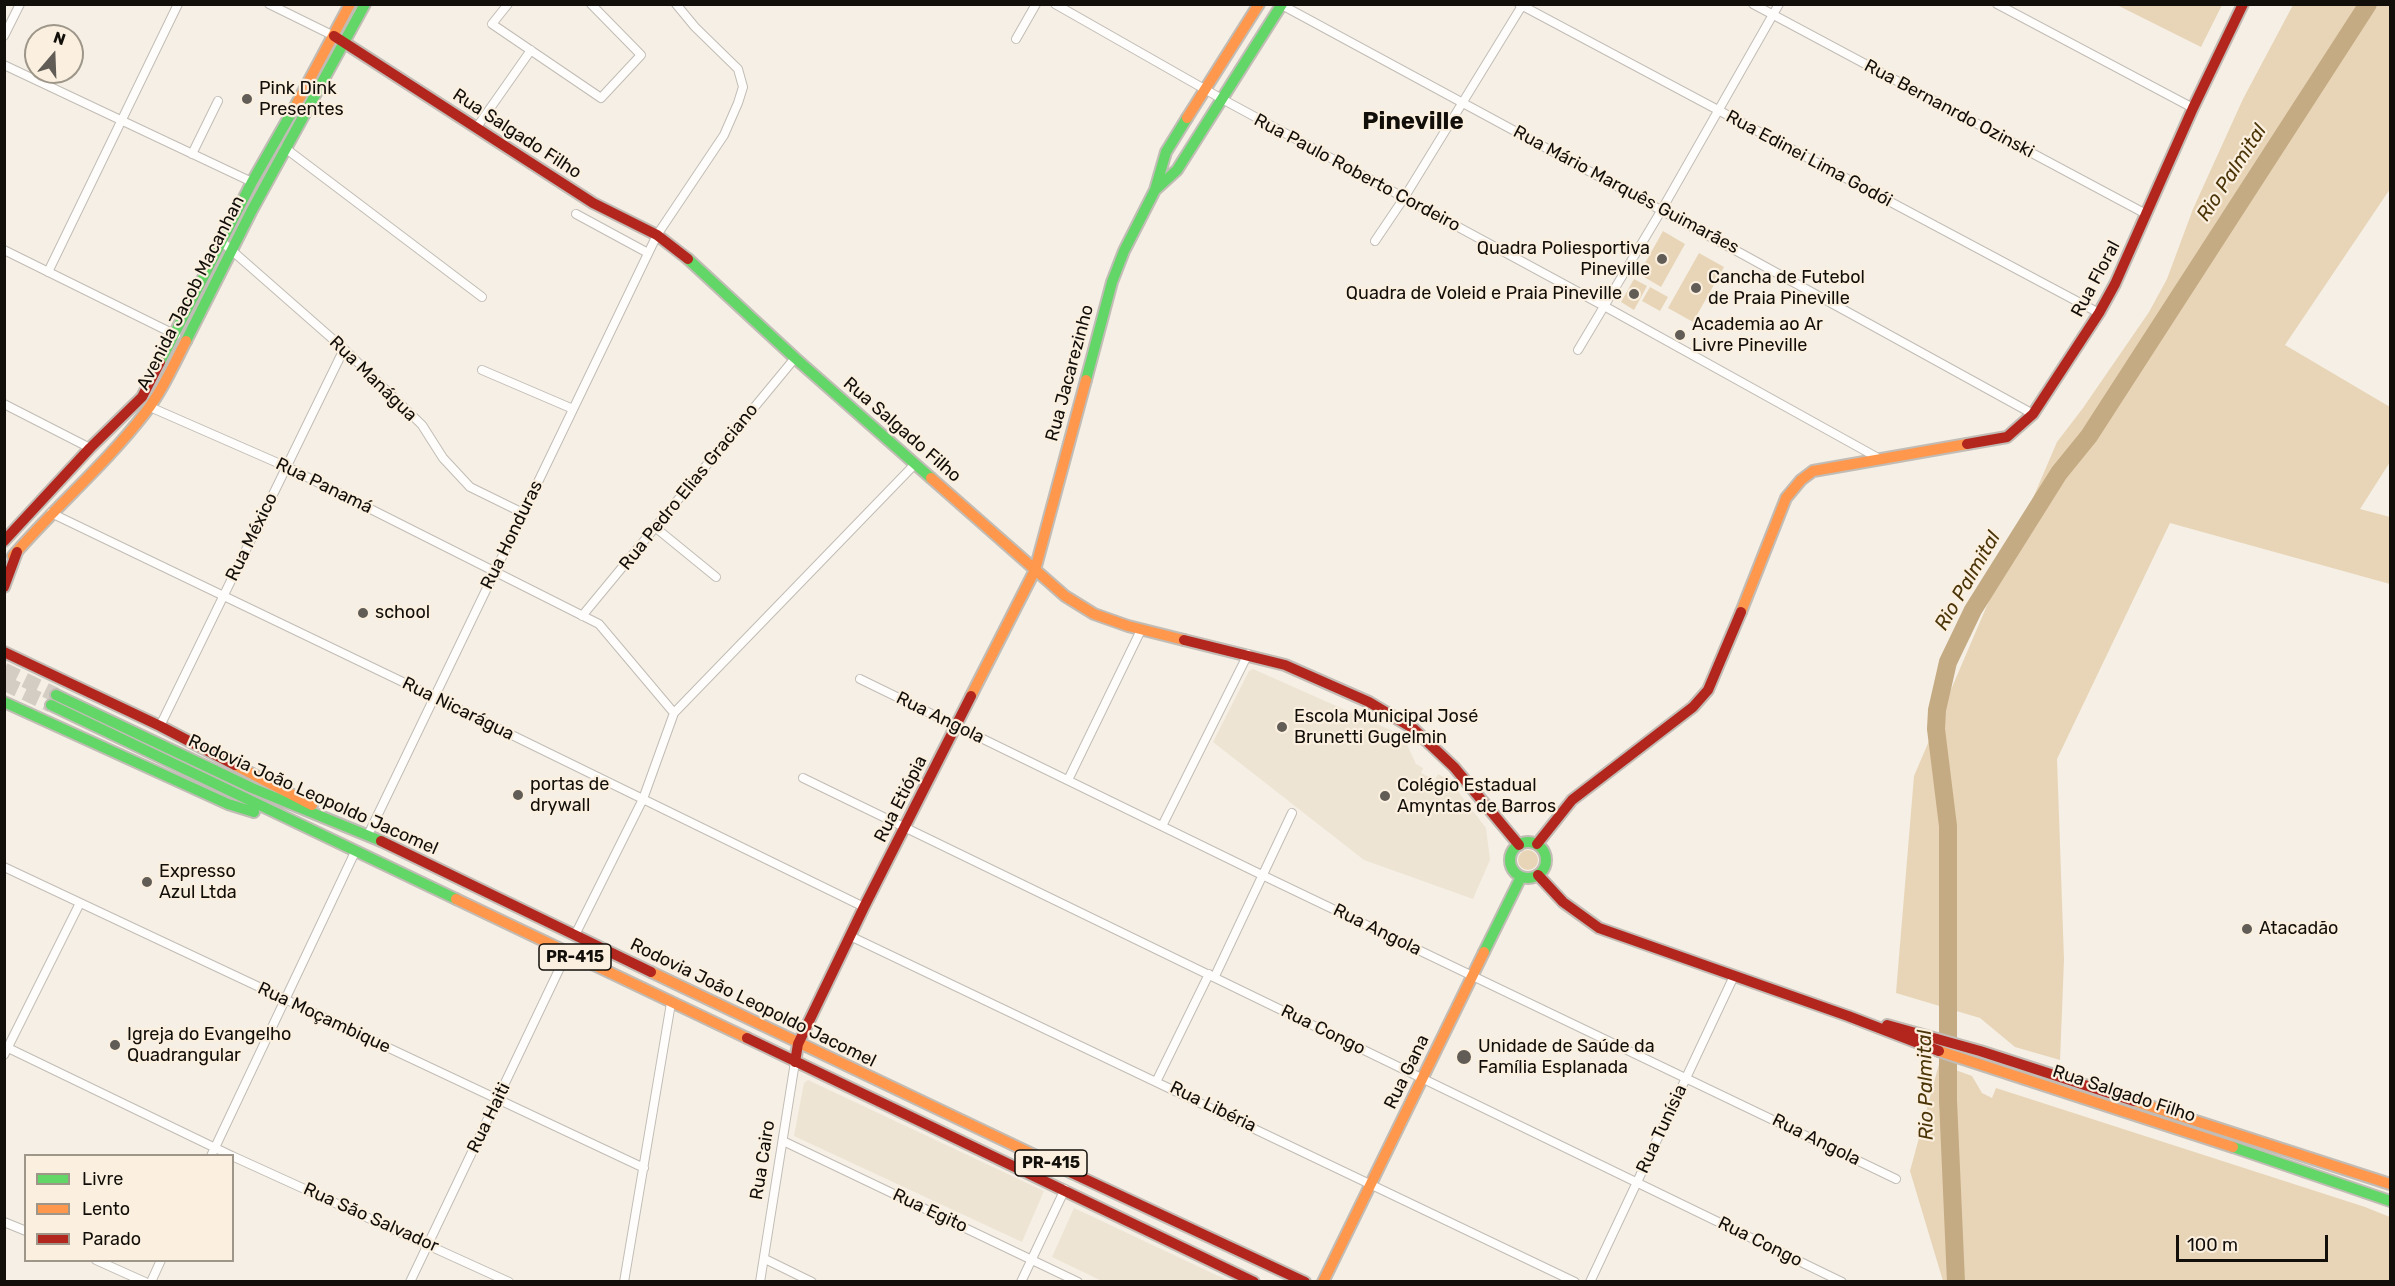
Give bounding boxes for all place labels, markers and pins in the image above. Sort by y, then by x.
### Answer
place label: Pink Dink Presentes [259,78,344,121]
marker: Pink Dink Presentes [240,92,254,106]
place label: Quadra Poliesportiva Pineville [1477,238,1650,280]
marker: Quadra Poliesportiva Pineville [1655,252,1669,266]
place label: Cancha de Futebol de Praia Pineville [1708,267,1865,310]
marker: Cancha de Futebol de Praia Pineville [1689,281,1703,295]
place label: Quadra de Voleid e Praia Pineville [1346,283,1622,305]
marker: Quadra de Voleid e Praia Pineville [1627,287,1641,301]
place label: Academia ao Ar Livre Pineville [1692,314,1823,356]
marker: Academia ao Ar Livre Pineville [1673,328,1687,342]
place label: school [375,602,430,624]
marker: school [356,606,370,620]
place label: Escola Municipal José Brunetti Gugelmin [1294,706,1478,748]
marker: Escola Municipal José Brunetti Gugelmin [1275,720,1289,734]
place label: portas de drywall [530,774,609,816]
place label: Colégio Estadual Amyntas de Barros [1397,775,1556,818]
marker: portas de drywall [511,788,525,802]
marker: Colégio Estadual Amyntas de Barros [1378,789,1392,803]
place label: Expresso Azul Ltda [159,861,237,904]
marker: Expresso Azul Ltda [140,875,154,889]
place label: Atacadão [2259,918,2338,940]
marker: Atacadão [2240,922,2254,936]
place label: Igreja do Evangelho Quadrangular [127,1024,291,1066]
place label: Unidade de Saúde da Família Esplanada [1478,1036,1655,1078]
marker: Igreja do Evangelho Quadrangular [108,1038,122,1052]
marker: Unidade de Saúde da Família Esplanada [1455,1048,1473,1066]

